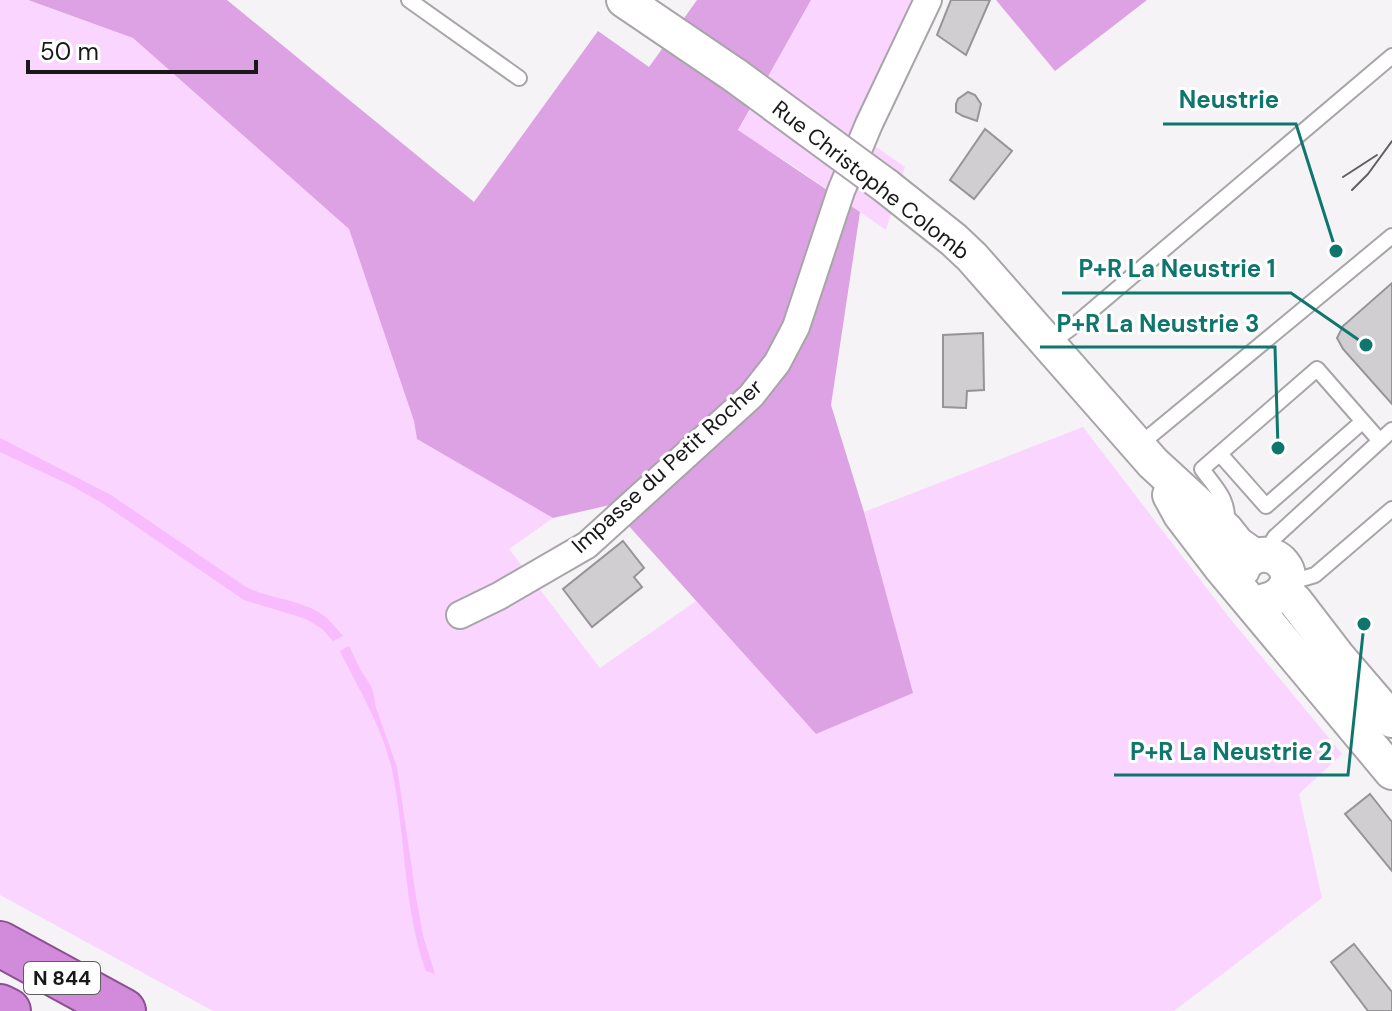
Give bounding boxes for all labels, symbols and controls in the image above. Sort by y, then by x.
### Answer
scale bar [28,24,256,74]
text: 50 m [40,36,99,67]
callout: Neustrie [1163,76,1296,124]
text: Neustrie [1179,84,1279,115]
street label: Rue Christophe Colomb [766,94,976,266]
callout: P+R La Neustrie 1 [1062,245,1291,293]
text: P+R La Neustrie 1 [1078,253,1276,284]
callout: P+R La Neustrie 3 [1040,299,1275,347]
text: P+R La Neustrie 3 [1057,308,1259,339]
street label: Impasse du Petit Rocher [565,373,769,559]
callout: P+R La Neustrie 2 [1114,727,1348,775]
text: P+R La Neustrie 2 [1130,736,1332,767]
road number: N 844 [24,962,100,994]

